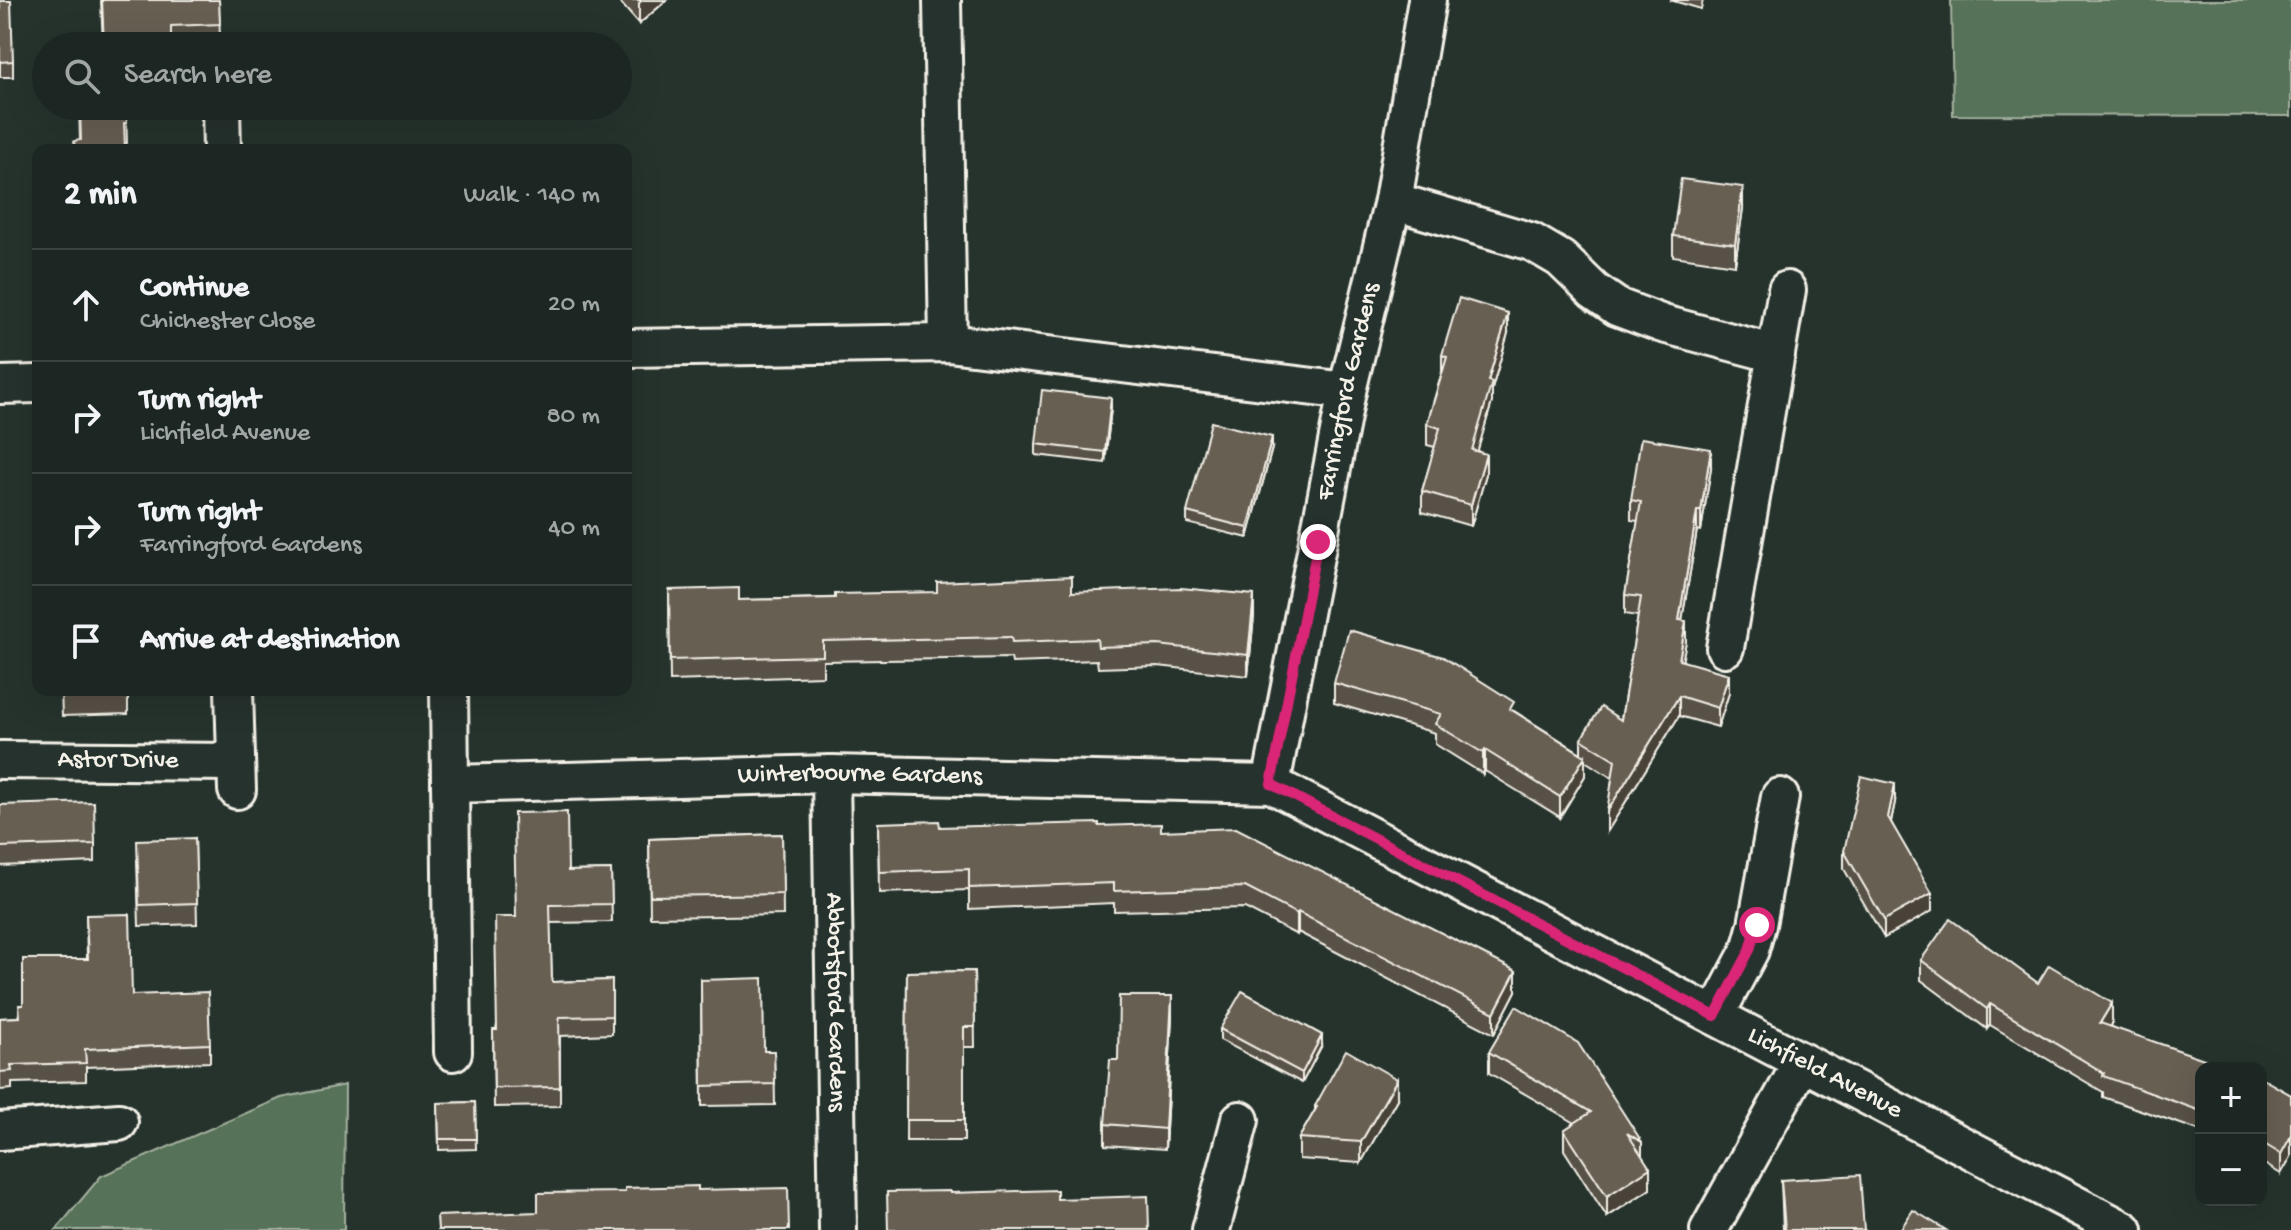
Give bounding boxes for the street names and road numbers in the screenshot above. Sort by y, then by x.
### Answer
street label: Farringford Gardens [1310,278,1388,504]
street label: Astor Drive [57,745,179,777]
street label: Winterbourne Gardens [737,758,984,793]
street label: Abbotsford Gardens [817,892,852,1113]
street label: Lichfield Avenue [1742,1020,1908,1127]

